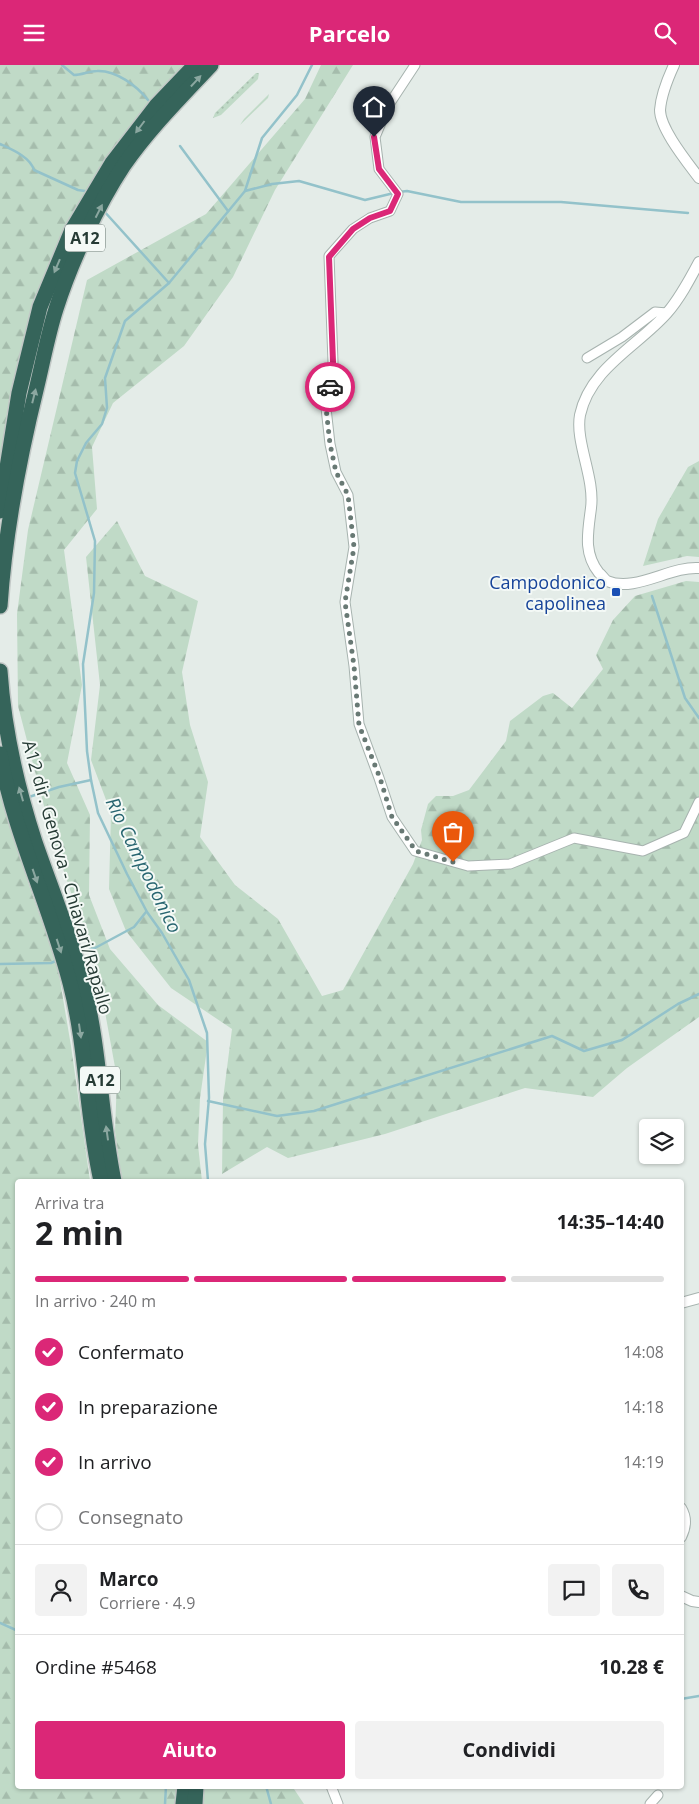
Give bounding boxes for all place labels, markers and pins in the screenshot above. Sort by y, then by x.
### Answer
pin [353,86,395,137]
place label: Campodonico capolinea [489,570,606,615]
marker: Campodonico capolinea [610,586,622,598]
pin [432,811,474,862]

